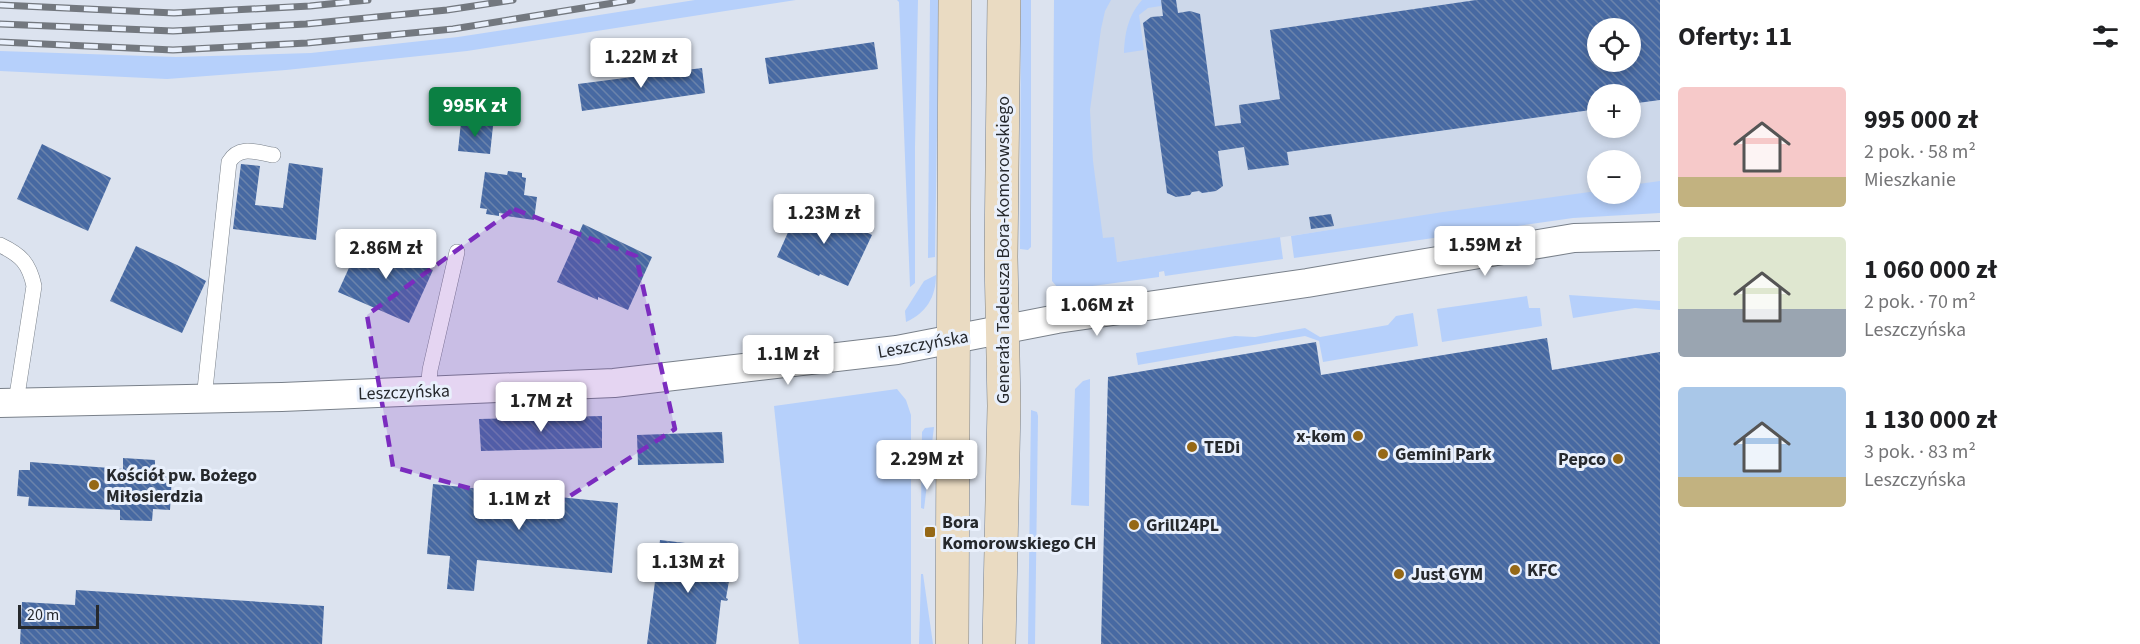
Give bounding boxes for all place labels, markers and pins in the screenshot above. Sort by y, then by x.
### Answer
pin: 1.22M zł [579,38,703,89]
pin: 995K zł [420,87,530,138]
pin: 1.23M zł [762,194,886,245]
pin: 1.59M zł [1423,226,1547,277]
pin: 2.86M zł [324,229,448,280]
pin: 1.06M zł [1035,286,1159,337]
pin: 1.1M zł [733,335,843,386]
pin: 1.7M zł [486,382,596,433]
place label: x-kom [1296,424,1346,449]
marker: x-kom [1351,429,1365,443]
place label: TEDi [1204,435,1240,460]
pin: 2.29M zł [865,440,989,491]
marker: TEDi [1185,440,1199,454]
place label: Gemini Park [1395,442,1492,467]
marker: Gemini Park [1376,447,1390,461]
place label: Pepco [1558,447,1606,472]
marker: Pepco [1611,452,1625,466]
place label: Kościół pw. Bożego Miłosierdzia [106,463,257,509]
marker: Kościół pw. Bożego Miłosierdzia [87,478,101,492]
pin: 1.1M zł [464,480,574,531]
place label: Bora Komorowskiego CH [942,510,1096,556]
place label: Grill24PL [1146,513,1219,538]
marker: Grill24PL [1127,518,1141,532]
marker: Bora Komorowskiego CH [923,525,937,539]
pin: 1.13M zł [626,543,750,594]
place label: KFC [1527,558,1558,583]
place label: Just GYM [1411,562,1483,587]
marker: KFC [1508,563,1522,577]
marker: Just GYM [1392,567,1406,581]

